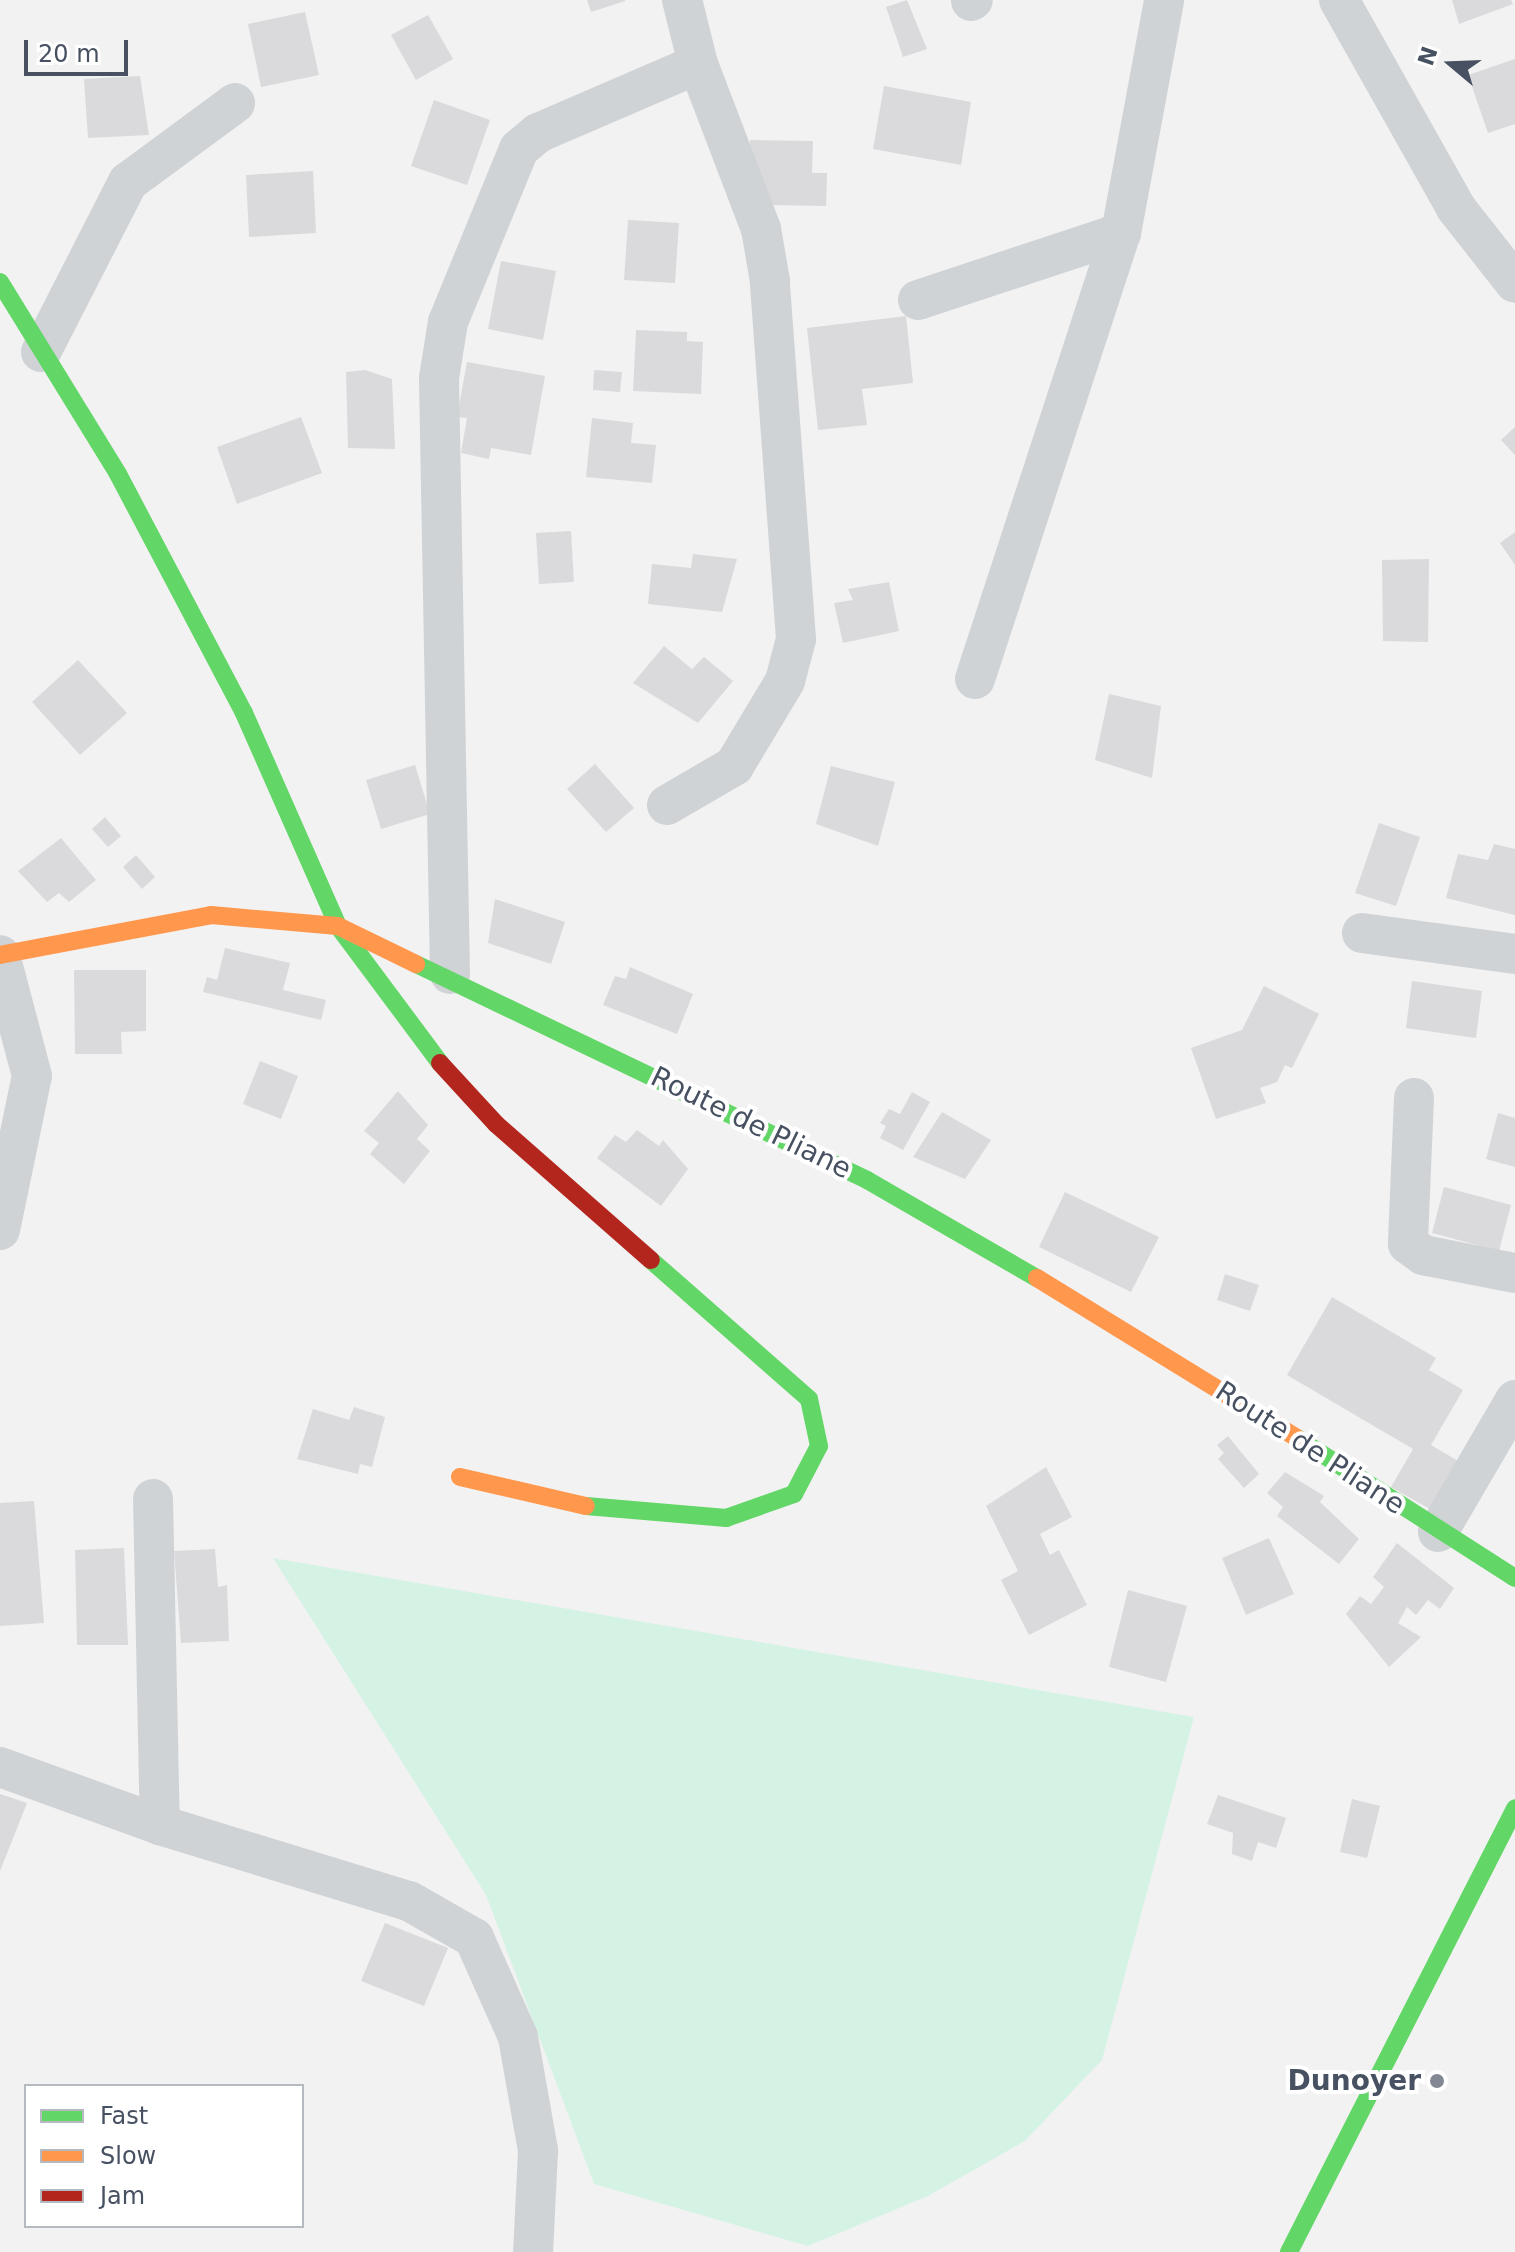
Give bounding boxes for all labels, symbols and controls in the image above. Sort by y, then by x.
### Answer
scale bar [28,24,132,74]
north arrow [1411,24,1491,104]
text: 20 m [38,40,100,68]
text: N [1413,43,1443,69]
street label: Route de Pliane [645,1060,857,1186]
street label: Route de Pliane [1209,1374,1411,1522]
place label: Dunoyer [1288,2064,1421,2098]
marker: Dunoyer [1428,2072,1446,2090]
legend [24,2084,304,2228]
text: Fast [100,2102,148,2130]
text: Slow [100,2142,156,2170]
text: Jam [100,2182,145,2210]

